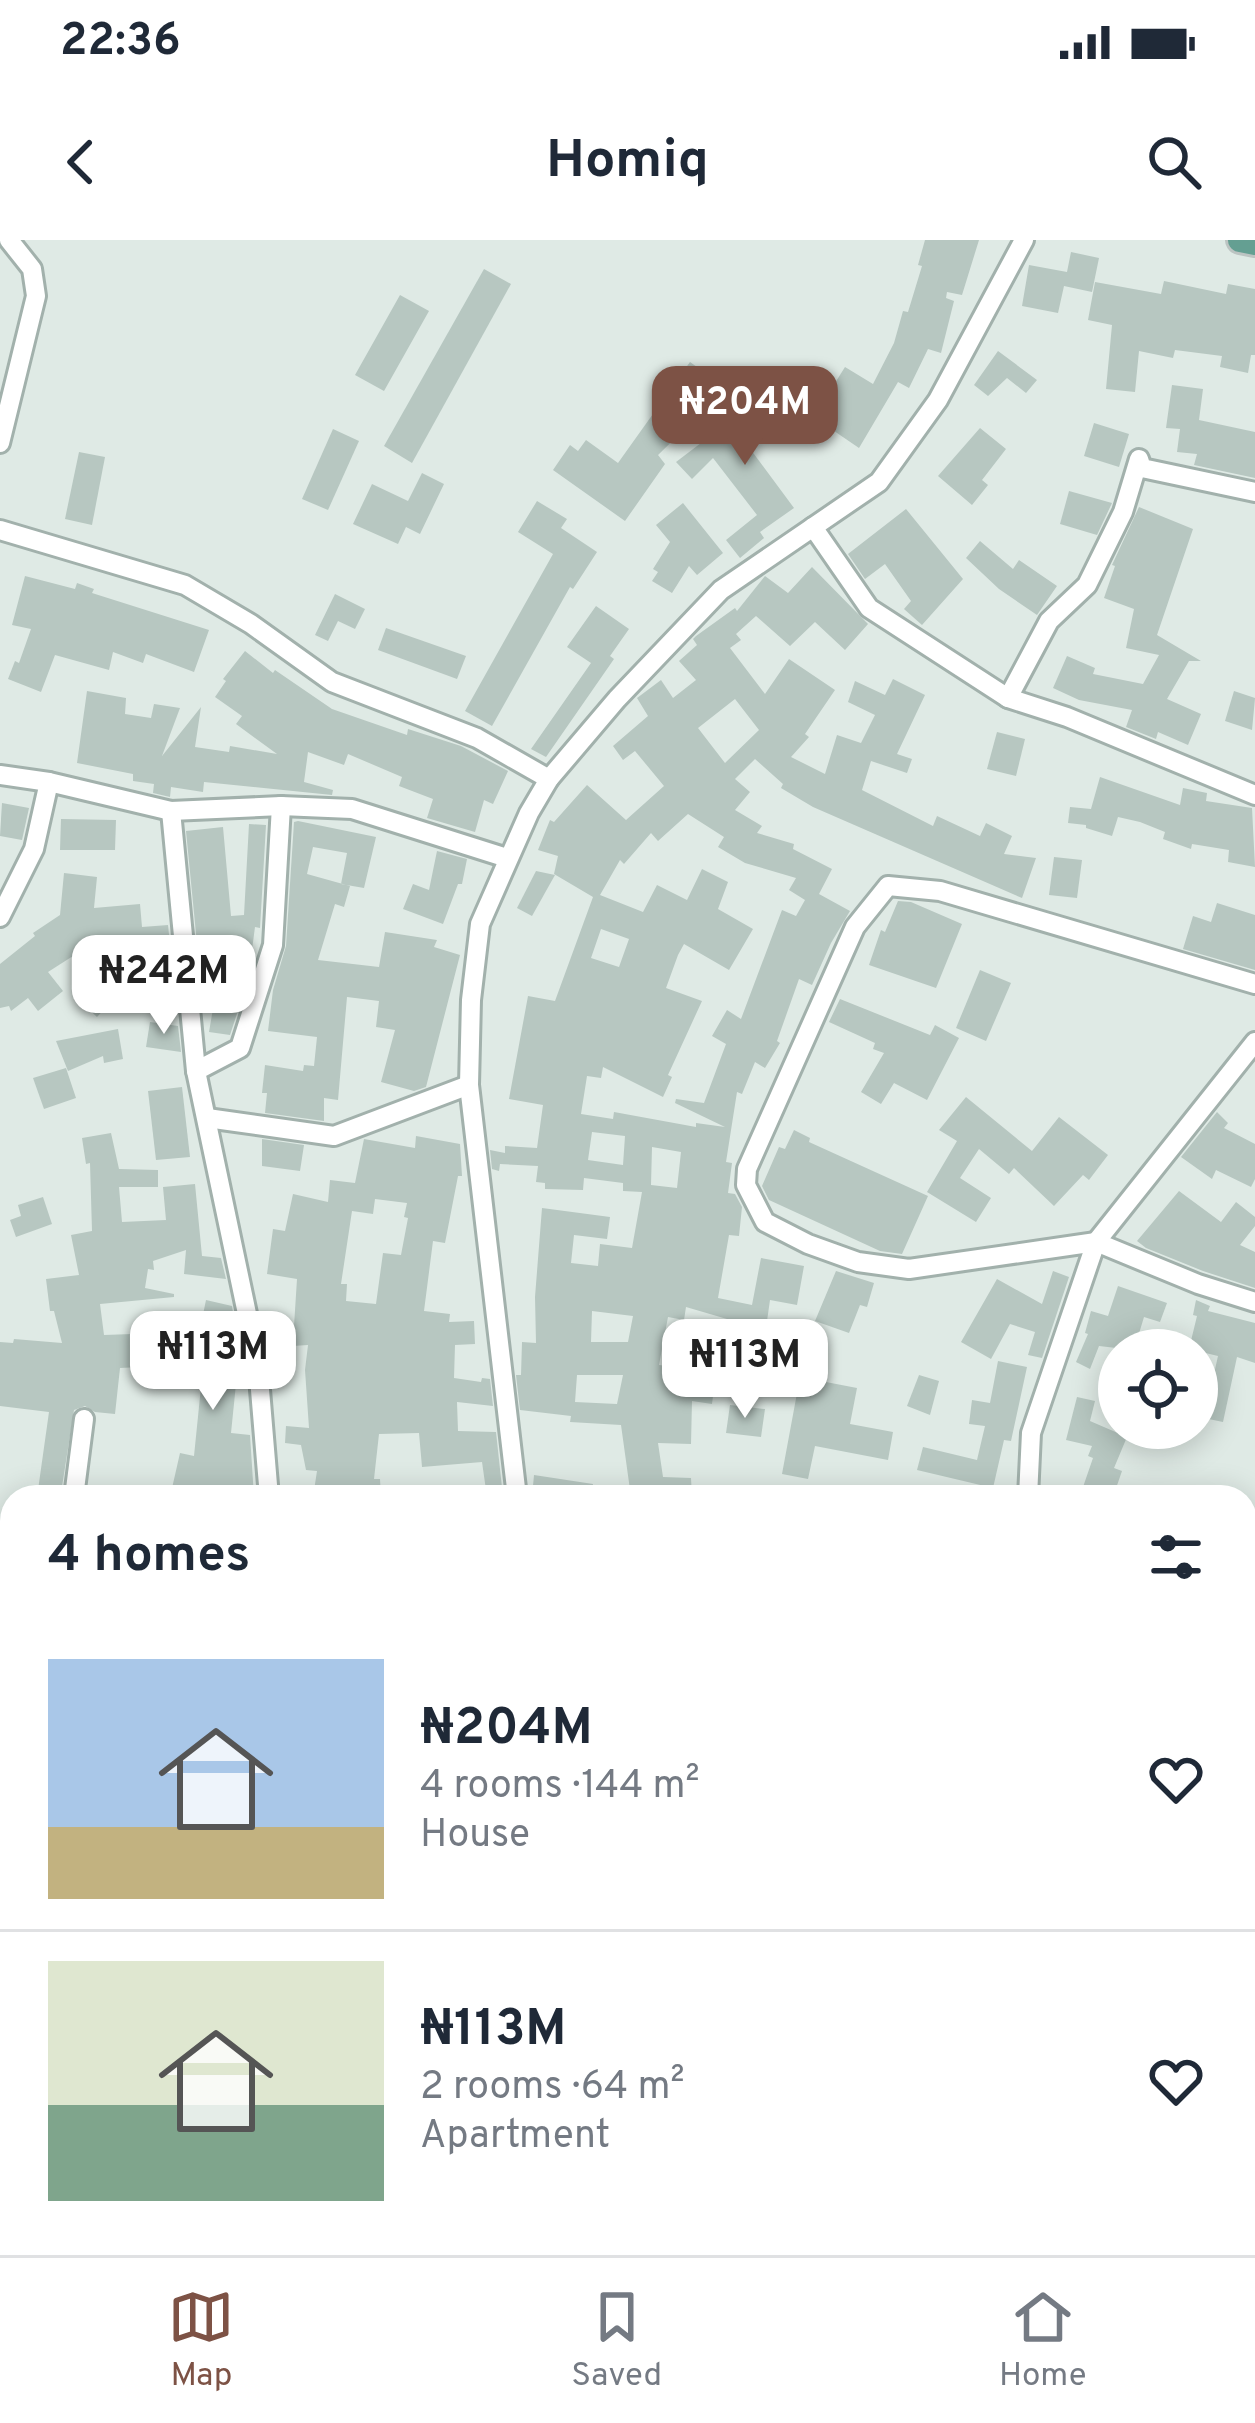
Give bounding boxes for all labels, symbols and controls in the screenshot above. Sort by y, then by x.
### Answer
text: 22:36 [60,14,181,71]
text: Homiq [546,128,709,197]
icon: back [48,129,114,195]
icon: search [1141,129,1207,195]
pin: ₦204M [661,366,829,468]
text: ₦204M [679,380,811,429]
pin: ₦242M [80,935,248,1037]
text: ₦242M [99,949,229,998]
pin: ₦113M [129,1311,297,1413]
pin: ₦113M [661,1319,829,1421]
text: ₦113M [157,1325,269,1374]
map controls [1098,1329,1218,1449]
button: locate [1098,1329,1218,1449]
text: ₦113M [689,1333,801,1382]
icon: filters [1143,1524,1209,1590]
text: 4 homes [48,1525,250,1590]
text: ₦204M [420,1698,593,1763]
icon: home [144,1707,288,1851]
icon: heart [1143,1746,1209,1812]
text: 4 rooms · 144 m² [420,1763,700,1812]
text: House [420,1812,530,1861]
text: ₦113M [420,1999,567,2064]
icon: home [144,2009,288,2153]
icon: heart [1143,2048,1209,2114]
text: 2 rooms · 64 m² [420,2064,685,2113]
text: Apartment [420,2113,610,2162]
tab: Map [168,2284,234,2398]
tab: Saved [571,2284,662,2398]
tab: Home [999,2284,1087,2398]

